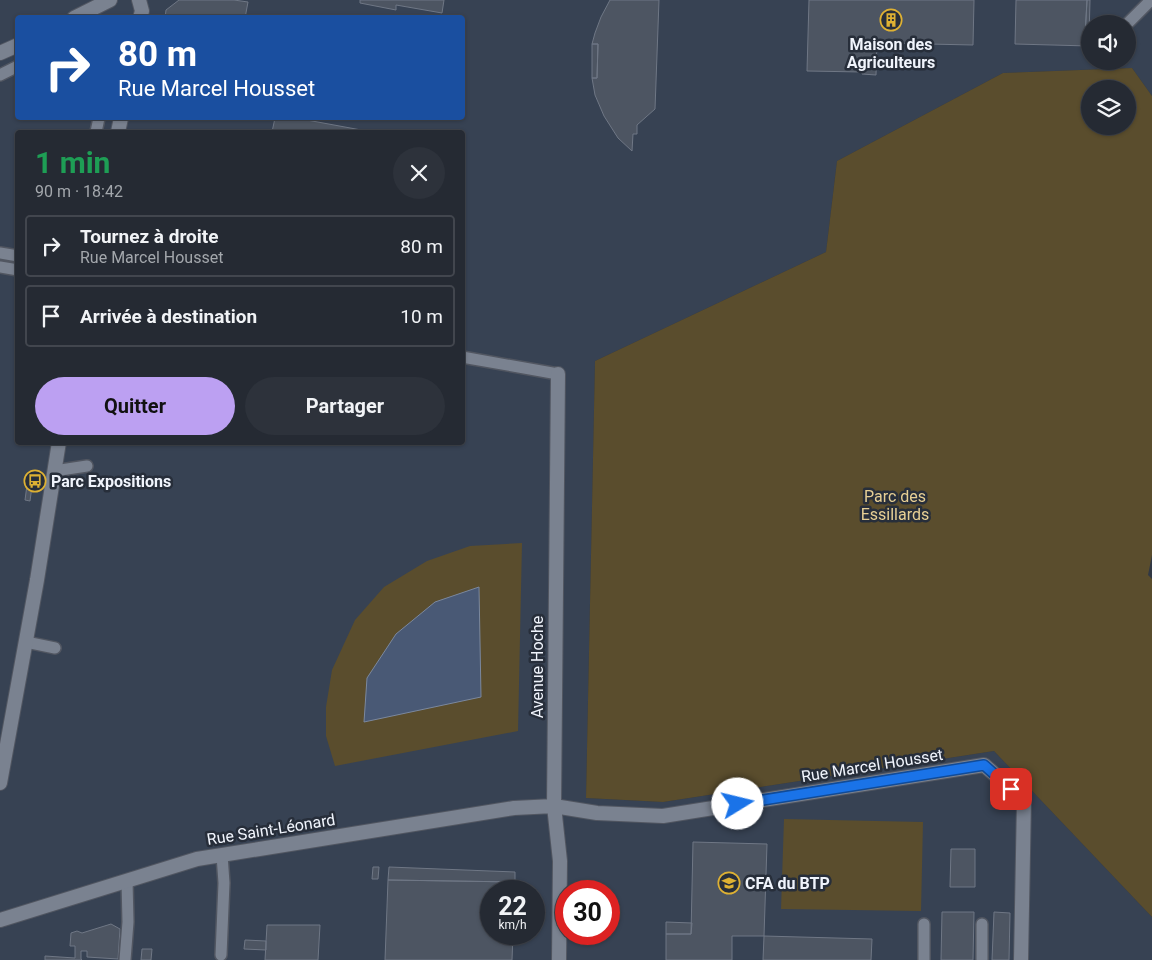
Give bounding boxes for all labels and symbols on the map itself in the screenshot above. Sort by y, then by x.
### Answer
building icon: Maison des Agriculteurs [879,8,903,32]
place label: Maison des Agriculteurs [847,35,935,72]
bus stop icon: Parc Expositions [23,469,47,493]
place label: Parc Expositions [51,472,171,491]
park label: Parc des Essillards [861,487,929,524]
street label: Avenue Hoche [528,616,547,718]
street label: Rue Marcel Housset [800,745,944,786]
pin [990,768,1032,810]
position arrow [711,777,763,829]
street label: Rue Saint-Léonard [206,810,337,849]
school or university icon: CFA du BTP [717,871,741,895]
place label: CFA du BTP [745,874,830,893]
speed limit sign: 30 [555,880,620,945]

